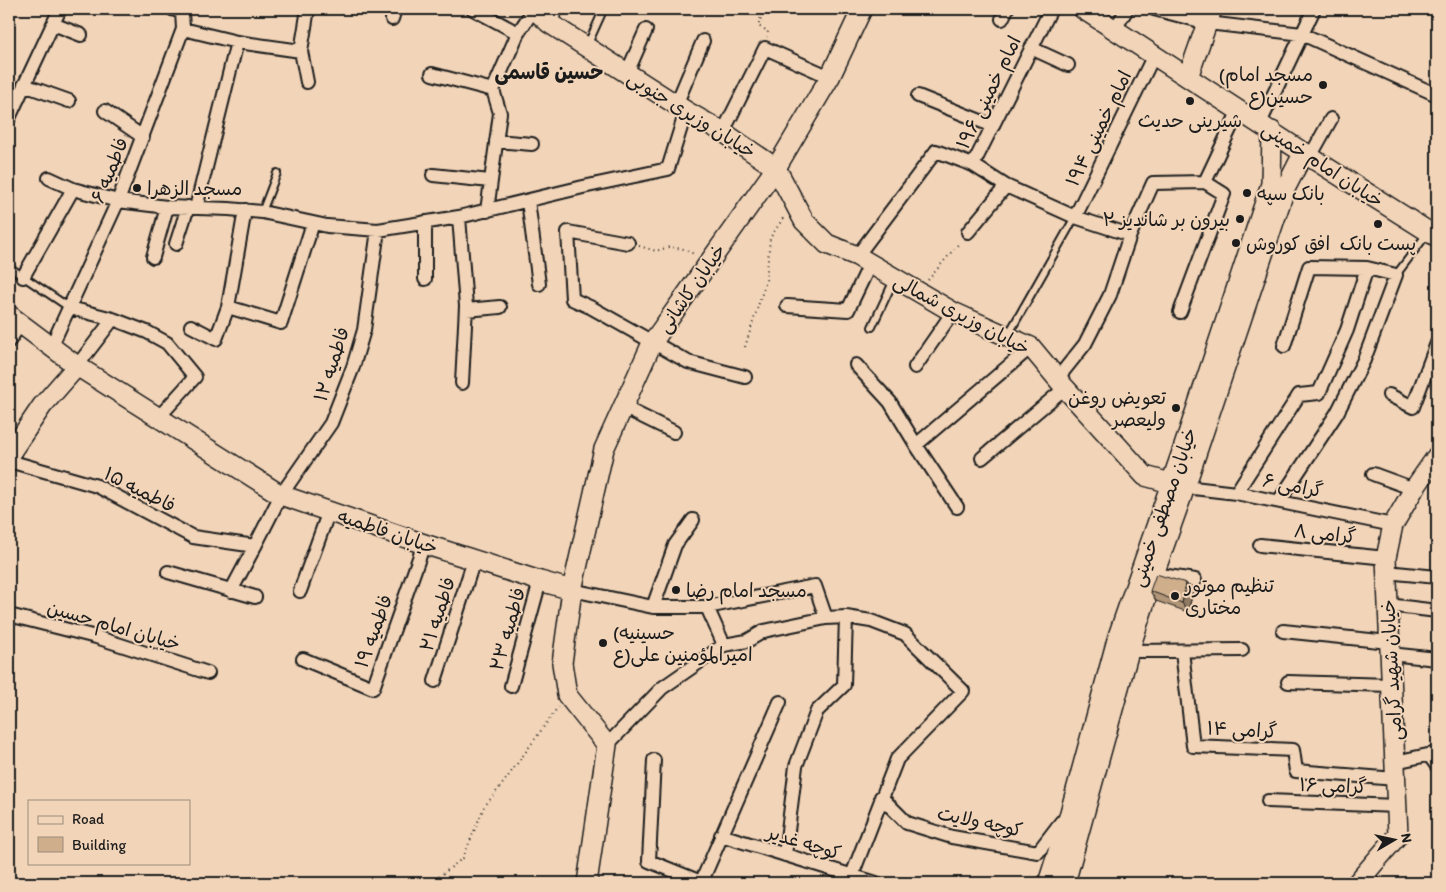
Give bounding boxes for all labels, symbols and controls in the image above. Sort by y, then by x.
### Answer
street label: امام خمینی ۱۹۶ [951,32,1029,154]
district label: حسین قاسمی [495,60,603,85]
place label: (مسجد امام حسین(ع [1219,63,1313,110]
street label: خیابان وزیری جنوبی [623,66,760,164]
street label: امام خمینی ۱۹۴ [1060,67,1139,191]
marker: (مسجد امام حسین(ع [1317,79,1329,91]
marker: شیرینی حدیث [1184,95,1196,107]
place label: شیرینی حدیث [1138,109,1242,133]
street label: خیابان امام خمینی [1256,117,1388,215]
street label: فاطمیه ۶ [86,134,133,206]
place label: مسجد الزهرا [147,177,242,200]
marker: مسجد الزهرا [131,182,143,194]
place label: بانک سپه [1257,182,1325,206]
marker: بانک سپه [1241,187,1253,199]
place label: بیرون بر شاندیز ۲ [1102,208,1230,231]
marker: بیرون بر شاندیز ۲ [1234,213,1246,225]
marker: پست بانک [1372,218,1384,230]
place label: افق کوروش [1246,232,1330,255]
place label: پست بانک [1340,232,1416,256]
marker: افق کوروش [1230,237,1242,249]
street label: خیابان کاشانی [652,239,731,338]
street label: خیابان وزیری شمالی [889,269,1034,361]
street label: فاطمیه ۱۲ [309,324,354,404]
place label: تعویض روغن ولیعصر [1068,386,1166,431]
marker: تعویض روغن ولیعصر [1170,402,1182,414]
street label: خیابان مصطفی خمینی [1125,425,1202,590]
street label: فاطمیه ۱۵ [100,462,179,517]
street label: گرامی ۶ [1261,468,1325,504]
street label: خیابان فاطمیه [335,504,441,559]
street label: گرامی ۸ [1293,519,1357,549]
street label: فاطمیه ۲۱ [415,574,460,654]
place label: تنظیم موتور مختاری [1183,574,1274,619]
place label: مسجد امام رضا [686,579,807,605]
marker: مسجد امام رضا [670,584,682,596]
street label: فاطمیه ۲۳ [485,585,530,673]
marker: تنظیم موتور مختاری [1169,590,1181,602]
street label: فاطمیه ۱۹ [350,591,397,671]
street label: خیابان امام حسین [44,595,183,658]
street label: خیابان شهید گرامی [1376,599,1408,741]
place label: (حسینیه امیرالمؤمنین علی(ع [613,621,753,668]
marker: (حسینیه امیرالمؤمنین علی(ع [597,637,609,649]
street label: گرامی ۱۴ [1206,716,1278,744]
street label: گرامی ۱۶ [1299,773,1367,799]
legend [28,800,190,864]
street label: کوچه ولایت [935,801,1025,843]
text: Road [72,810,105,828]
north arrow [1368,814,1418,864]
street label: کوچه غدیر [762,820,844,866]
text: N [1397,832,1415,844]
text: Building [72,836,126,854]

